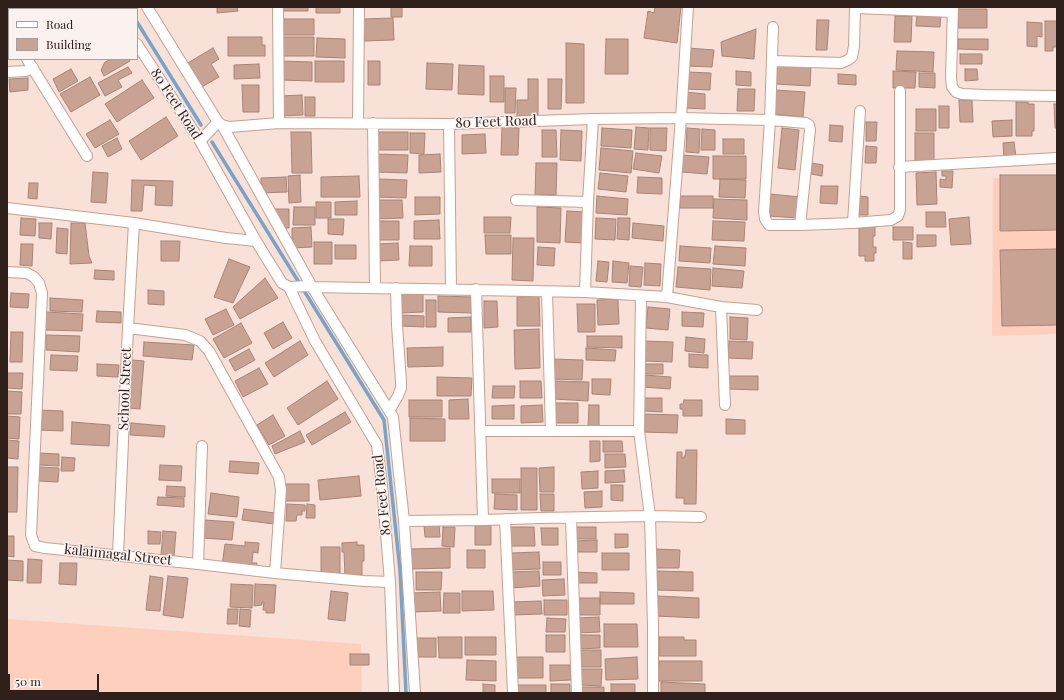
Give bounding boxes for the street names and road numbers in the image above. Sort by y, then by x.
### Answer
street label: 80 Feet Road [147,65,205,143]
street label: 80 Feet Road [455,112,537,132]
street label: School Street [115,347,135,431]
street label: 80 Feet Road [369,454,395,536]
street label: kalaimagal Street [63,541,173,569]

